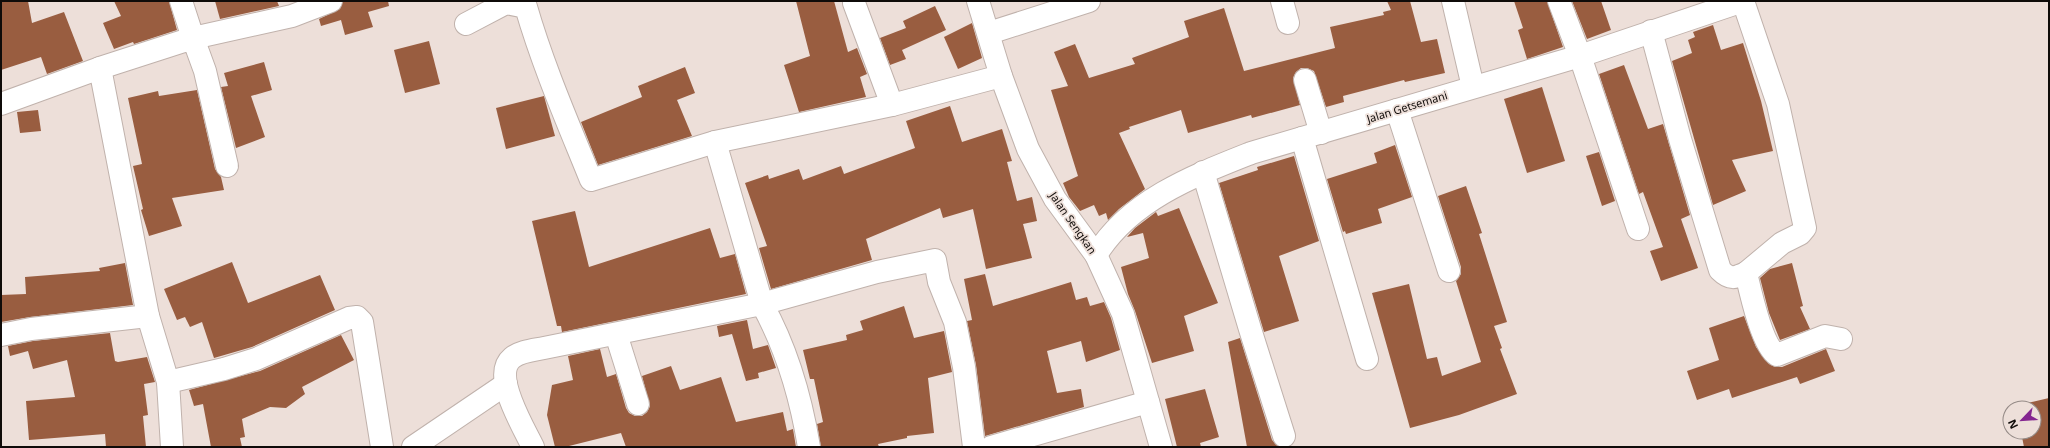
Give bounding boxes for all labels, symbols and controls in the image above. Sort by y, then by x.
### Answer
street label: Jalan Getsemani [1364,87,1449,126]
street label: Jalan Sengkan [1046,188,1100,257]
north arrow [2002,400,2042,440]
text: N [2004,417,2021,432]

